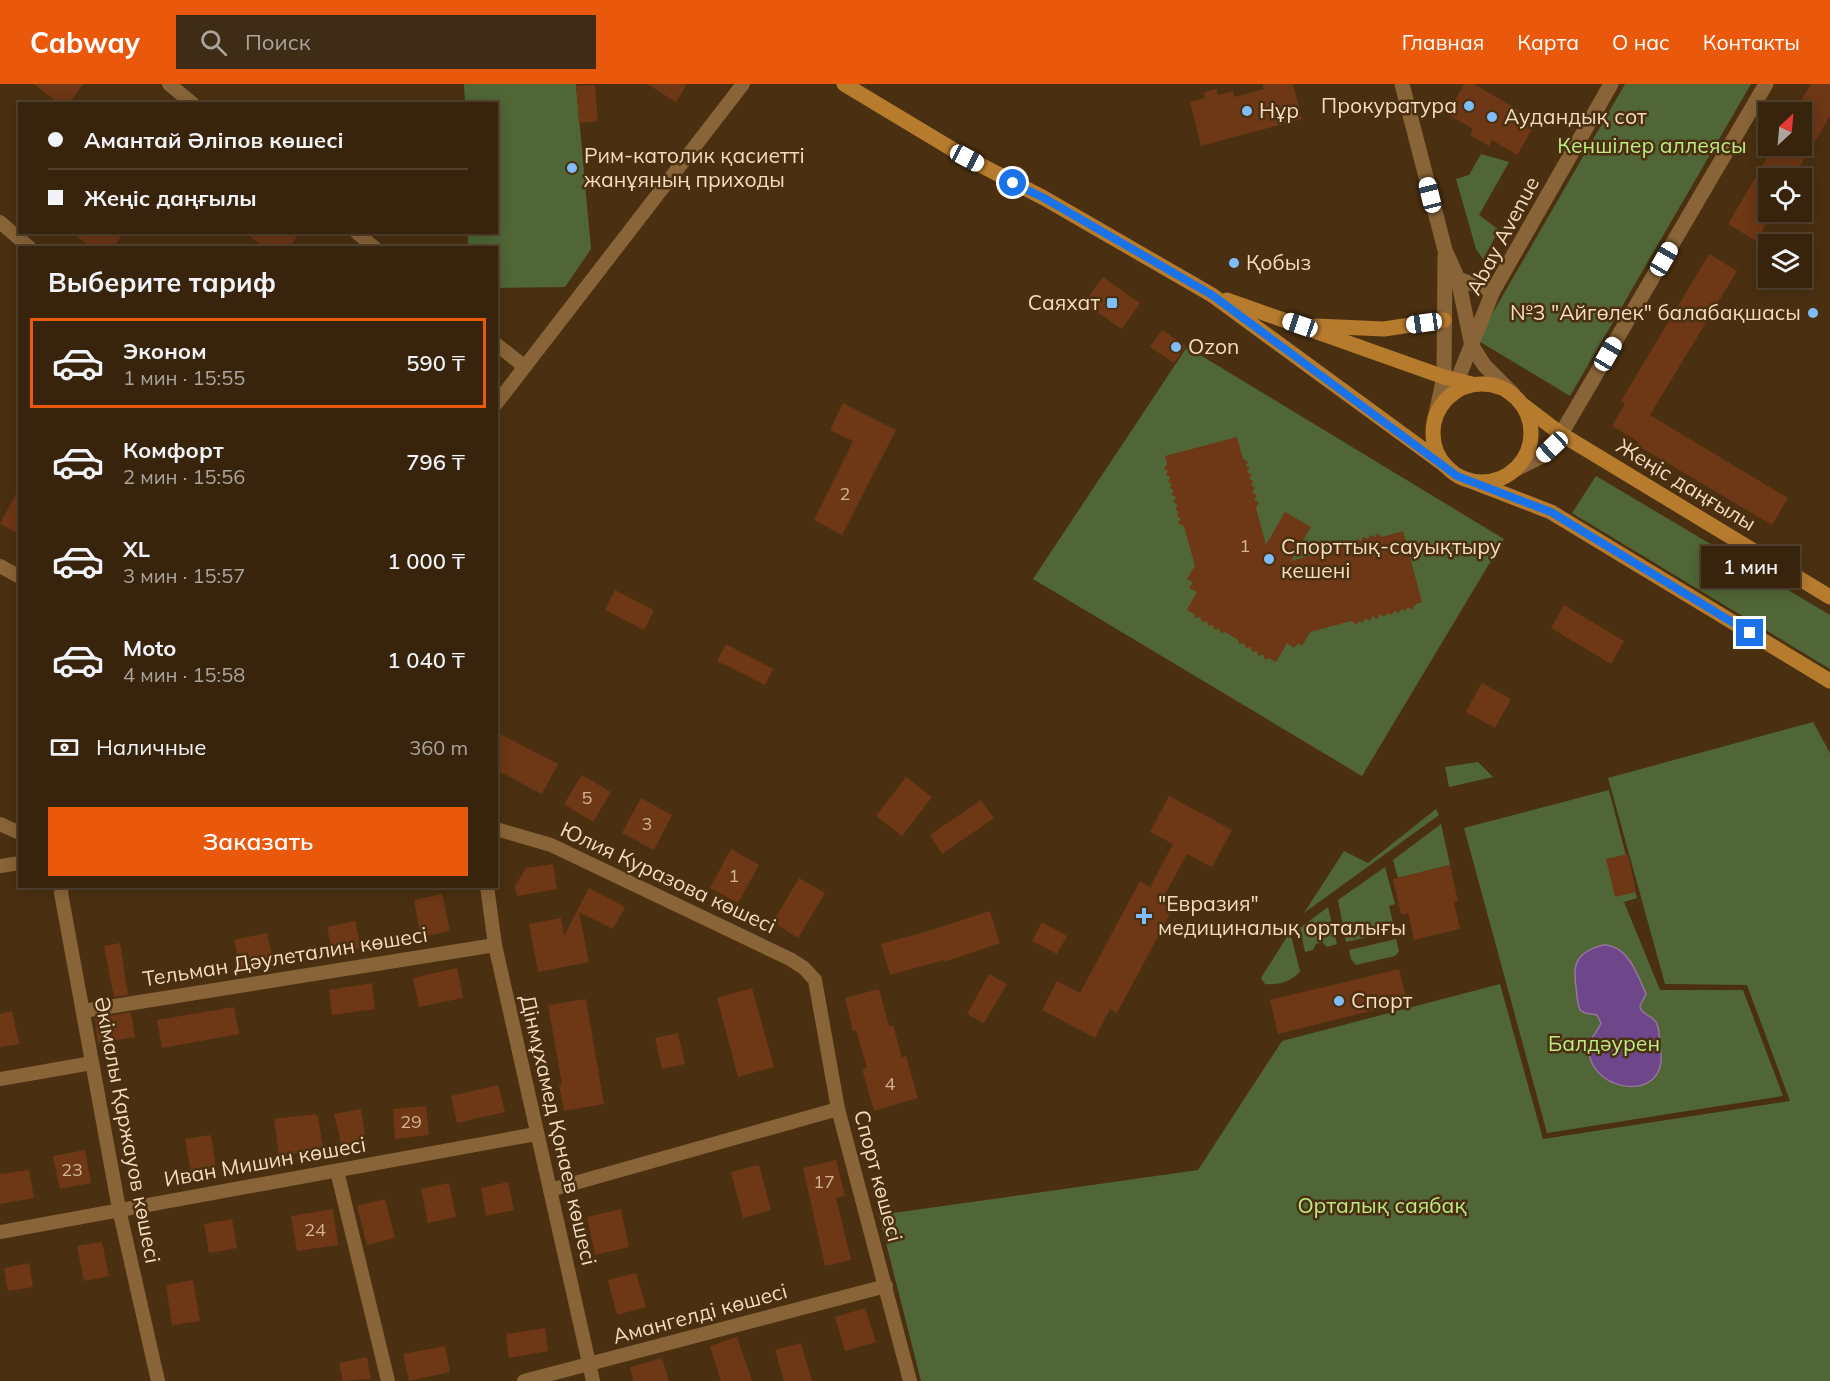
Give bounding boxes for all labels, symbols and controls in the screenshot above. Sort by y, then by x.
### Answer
search box [176,15,596,69]
text: Cabway [30,25,140,60]
icon: search [197,26,230,59]
text: Поиск [245,28,311,56]
text: Главная [1402,29,1484,55]
text: Карта [1517,29,1579,55]
text: О нас [1612,29,1670,55]
text: Контакты [1703,29,1800,55]
place label: Прокуратура [1321,92,1457,118]
place label: Нұр [1259,97,1299,123]
marker: Прокуратура [1462,99,1476,113]
north arrow [1758,102,1812,156]
map controls [1758,102,1812,288]
place label: Аудандық сот [1504,103,1647,129]
marker: Нұр [1240,104,1254,118]
marker: Аудандық сот [1485,110,1499,124]
text: Амантай Әліпов көшесі [84,126,344,154]
park label: Кеншілер аллеясы [1557,132,1747,158]
place label: Рим-католик қасиетті жанұяның приходы [584,142,805,192]
car [947,142,987,174]
marker: Рим-католик қасиетті жанұяның приходы [565,161,579,175]
button: locate [1758,168,1812,222]
route start [999,169,1026,196]
street label: Abay Avenue [1460,172,1544,299]
car [1417,175,1443,215]
text: Жеңіс даңғылы [84,184,257,212]
button: layers [1758,234,1812,288]
car [1647,239,1681,279]
place label: Қобыз [1246,249,1311,275]
marker: Қобыз [1227,256,1241,270]
text: Выберите тариф [48,265,276,299]
place label: Саяхат [1028,289,1100,315]
marker: Саяхат [1105,296,1119,310]
place label: №3 "Айгөлек" балабақшасы [1510,299,1801,325]
marker: №3 "Айгөлек" балабақшасы [1806,306,1820,320]
car [1280,311,1320,339]
car [1405,312,1443,334]
place label: Ozon [1188,333,1239,359]
car [1591,334,1625,374]
icon: car [51,336,105,390]
text: Эконом [123,337,207,365]
marker: Ozon [1169,340,1183,354]
text: 590 ₸ [406,349,465,377]
text: 1 мин · 15:55 [123,365,245,390]
car [1533,428,1571,466]
street label: Жеңіс даңғылы [1612,432,1761,536]
icon: car [51,435,105,489]
text: Комфорт [123,436,224,464]
text: 796 ₸ [406,448,465,476]
text: 2 мин · 15:56 [123,464,245,489]
house number: 2 [840,482,850,505]
place label: Спорттық-сауықтыру кешені [1281,533,1501,583]
icon: car [51,534,105,588]
house number: 1 [1240,534,1250,557]
text: XL [123,535,150,563]
callout: 1 мин [1700,546,1800,588]
text: 1 000 ₸ [387,547,465,575]
marker: Спорттық-сауықтыру кешені [1262,552,1276,566]
text: 1 мин [1723,554,1778,579]
text: 3 мин · 15:57 [123,563,245,588]
route end [1736,619,1763,646]
icon: car [51,633,105,687]
text: Moto [123,634,176,662]
text: 1 040 ₸ [387,646,465,674]
text: 4 мин · 15:58 [123,662,245,687]
icon: cash [48,731,81,764]
text: Наличные [96,733,206,761]
text: 360 m [409,735,468,760]
house number: 5 [582,786,593,809]
button: Заказать [48,807,468,876]
house number: 3 [642,812,652,835]
street label: Юлия Куразова көшесі [557,816,780,938]
house number: 1 [729,864,739,887]
place label: "Евразия" медициналық орталығы [1158,890,1406,940]
marker: "Евразия" медициналық орталығы [1135,907,1153,925]
street label: Тельман Дәулеталин көшесі [141,921,429,991]
place label: Спорт [1351,987,1413,1013]
street label: Дінмұхамед Қонаев көшесі [515,992,603,1268]
street label: Әкімалы Қаржауов көшесі [89,994,167,1265]
marker: Спорт [1332,994,1346,1008]
park label: Балдәурен [1548,1030,1660,1056]
house number: 4 [885,1072,896,1095]
street label: Спорт көшесі [849,1107,909,1244]
house number: 29 [400,1110,422,1133]
street label: Иван Мишин көшесі [162,1130,368,1192]
house number: 23 [61,1158,83,1181]
house number: 17 [813,1170,835,1193]
park label: Орталық саябақ [1297,1192,1467,1218]
house number: 24 [304,1218,326,1241]
street label: Амангелді көшесі [610,1277,790,1349]

